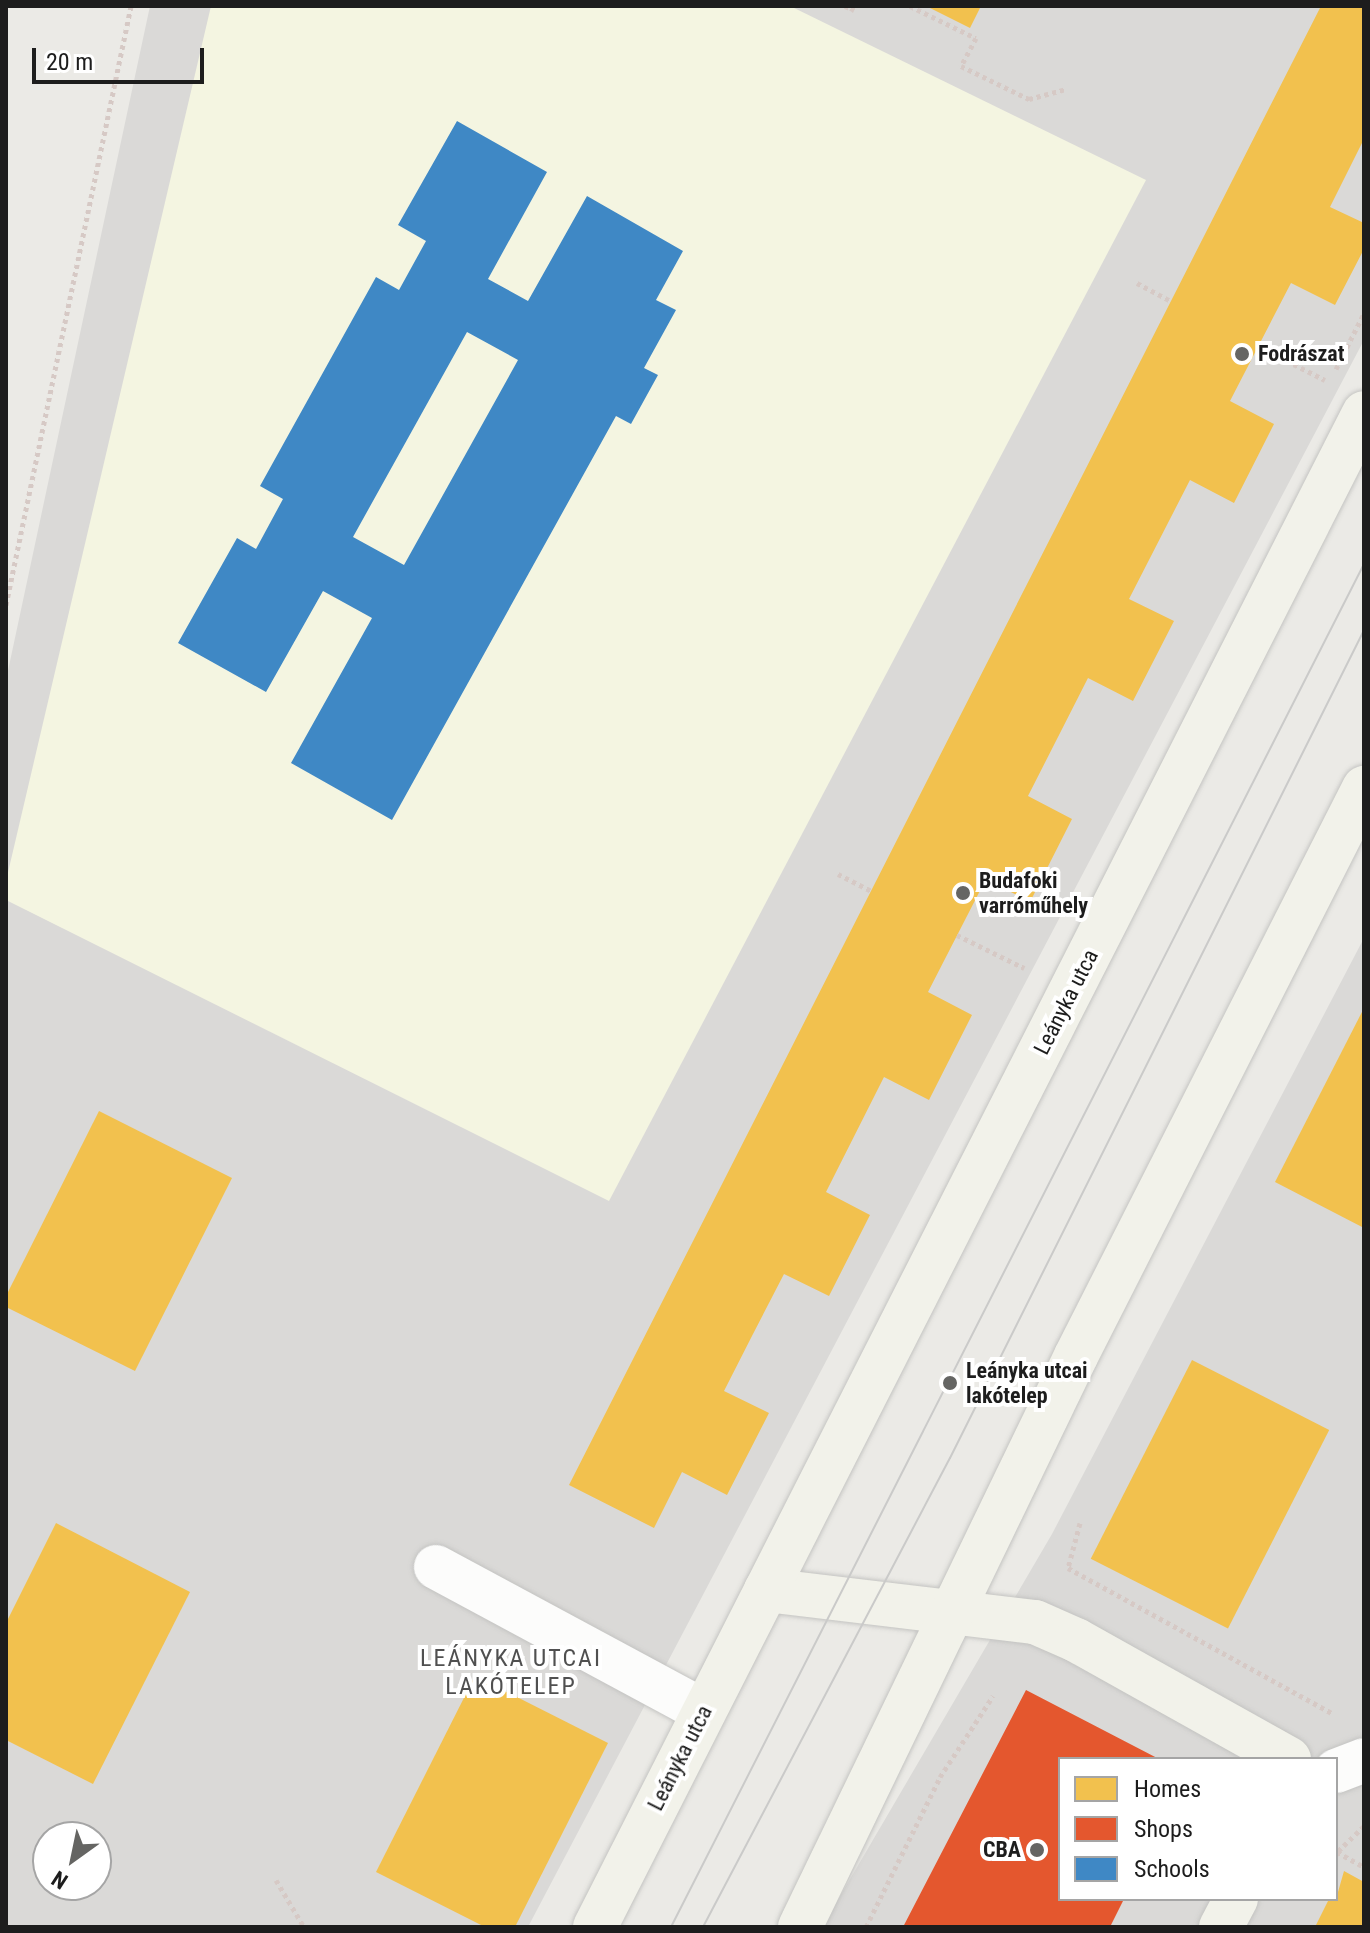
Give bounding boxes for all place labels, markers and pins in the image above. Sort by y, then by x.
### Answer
place label: Fodrászat [1258,341,1344,367]
marker: Fodrászat [1233,345,1251,363]
place label: Budafoki varróműhely [979,867,1088,918]
marker: Budafoki varróműhely [954,884,972,902]
place label: Leányka utcai lakótelep [966,1357,1088,1408]
marker: Leányka utcai lakótelep [941,1374,959,1392]
place label: CBA [983,1837,1021,1863]
marker: CBA [1028,1841,1046,1859]

